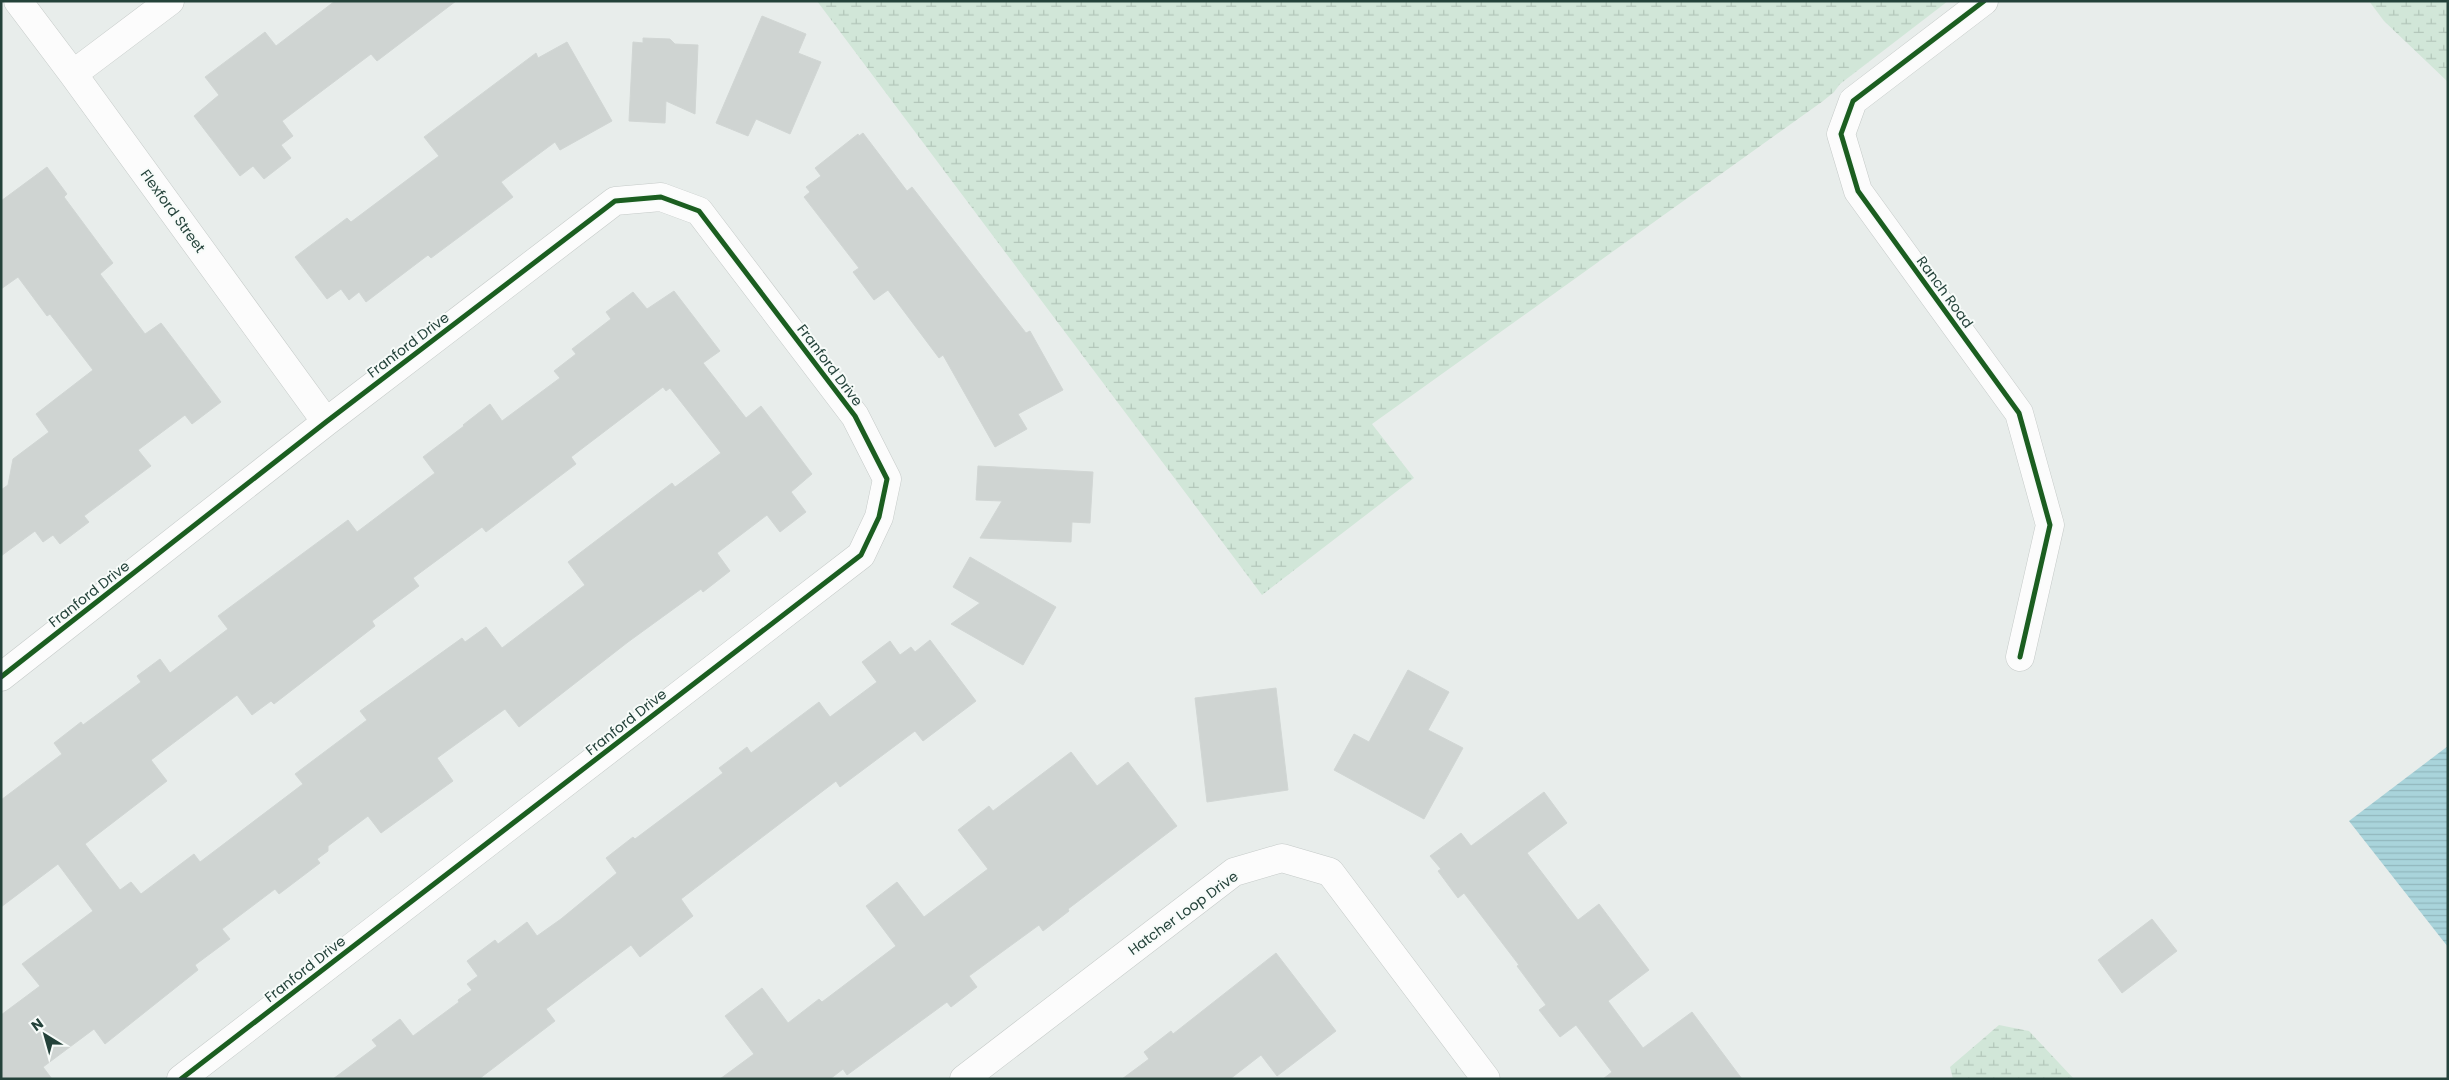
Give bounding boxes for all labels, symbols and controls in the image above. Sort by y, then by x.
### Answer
street label: Flexford Street [136,165,210,257]
street label: Ranch Road [1912,252,1978,332]
street label: Franford Drive [363,307,453,382]
street label: Franford Drive [793,320,868,410]
street label: Franford Drive [44,556,134,632]
street label: Franford Drive [581,684,671,760]
street label: Hatcher Loop Drive [1124,866,1242,960]
street label: Franford Drive [260,931,350,1007]
north arrow [20,1010,70,1060]
text: N [27,1013,47,1036]

